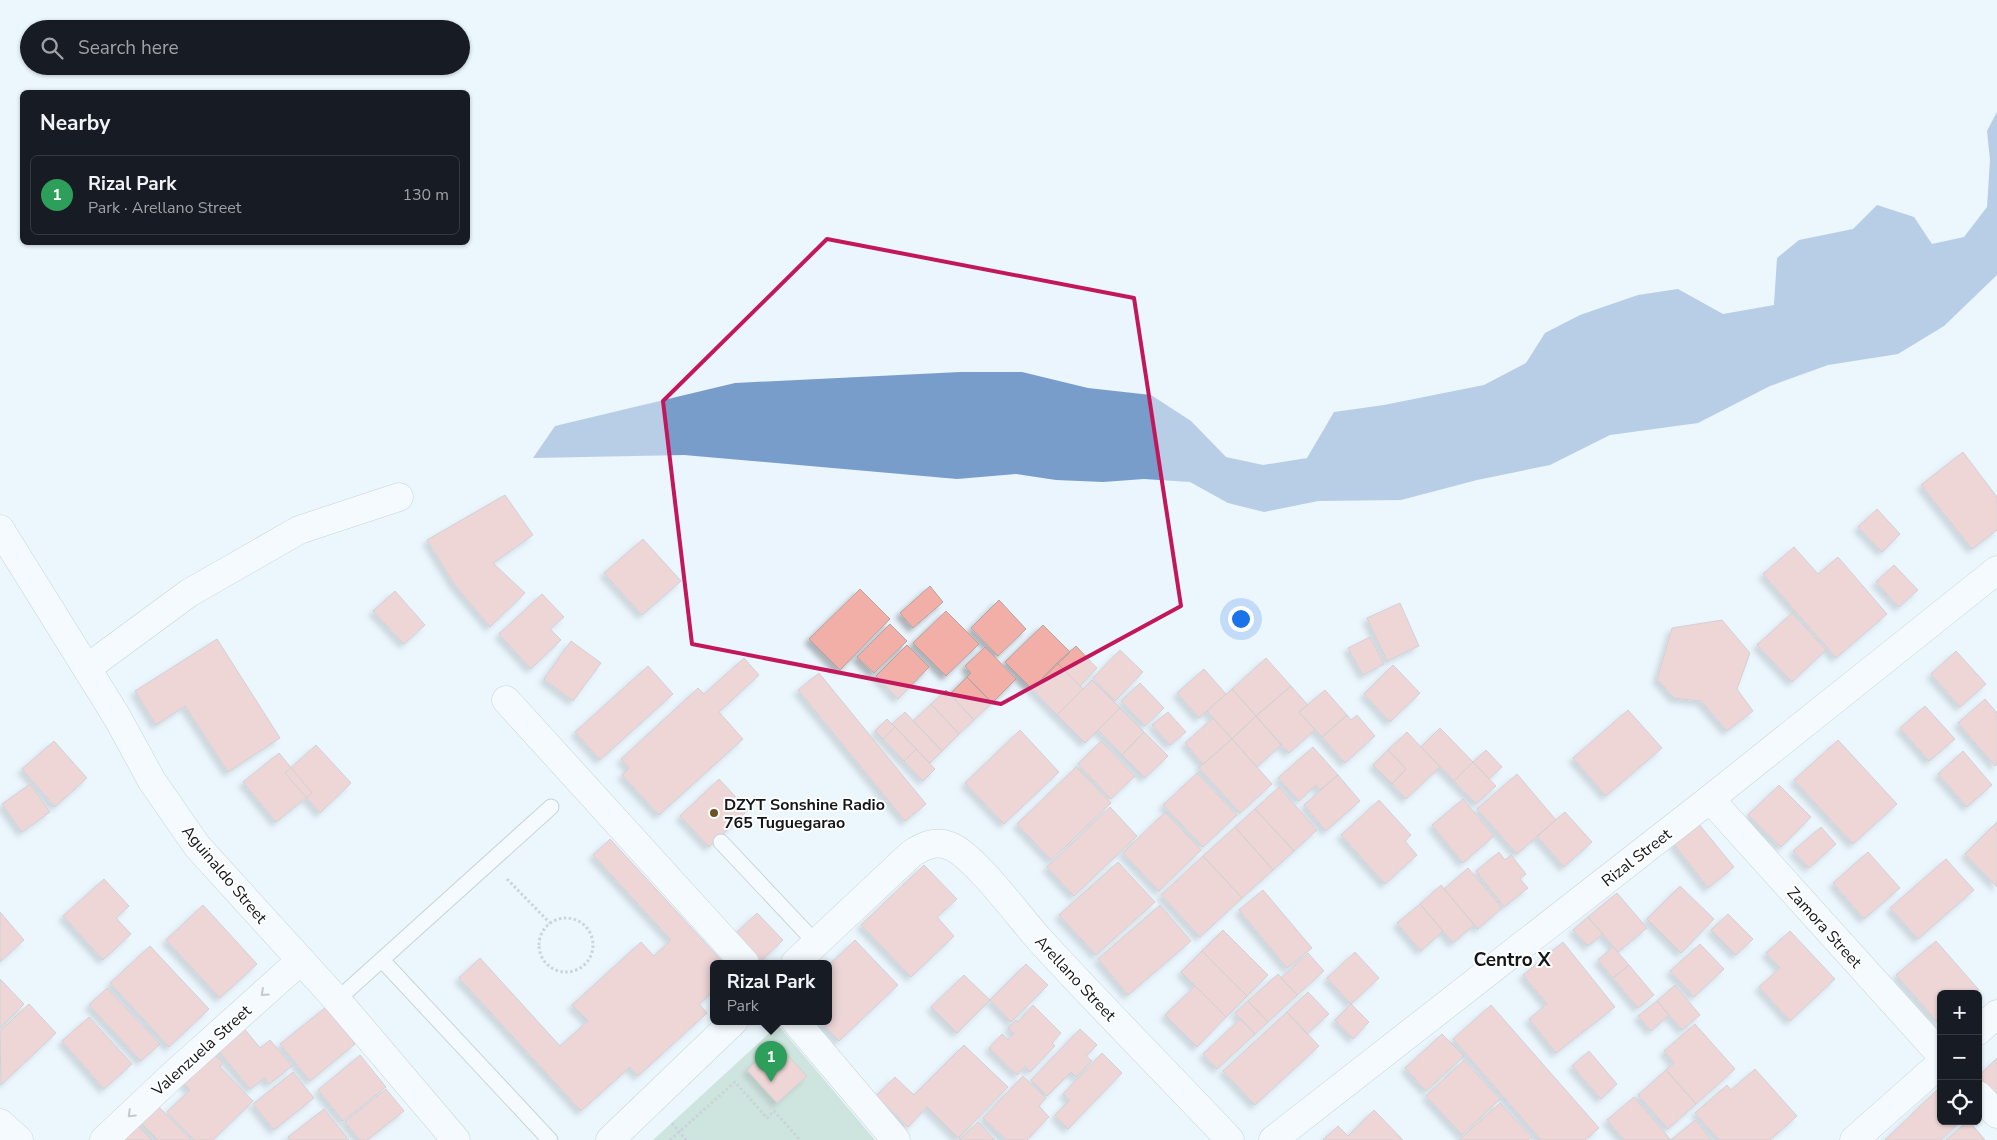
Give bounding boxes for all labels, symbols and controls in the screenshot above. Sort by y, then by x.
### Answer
search box [20,20,470,75]
icon: search [38,34,66,62]
text: Search here [78,35,179,61]
text: Nearby [40,109,110,137]
text: Rizal Park [88,171,176,197]
text: 1 [52,184,62,206]
text: 130 m [402,184,449,206]
text: Park · Arellano Street [88,197,241,219]
your location [1228,606,1254,632]
place label: DZYT Sonshine Radio 765 Tuguegarao [724,794,885,834]
marker: DZYT Sonshine Radio 765 Tuguegarao [708,807,720,819]
street label: Aguinaldo Street [177,821,272,929]
street label: Rizal Street [1597,823,1676,892]
street label: Zamora Street [1782,882,1867,973]
street label: Arellano Street [1030,931,1121,1027]
district label: Centro X [1473,947,1551,973]
popup [710,960,832,1025]
text: Rizal Park [727,969,815,995]
one-way arrow [260,987,269,996]
map controls [1937,990,1982,1125]
button: + [1937,990,1982,1035]
text: Park [727,995,759,1017]
street label: Valenzuela Street [146,1000,256,1102]
button: − [1937,1035,1982,1080]
pin: 1 [755,1041,787,1082]
button: locate [1937,1080,1982,1125]
one-way arrow [127,1108,136,1117]

